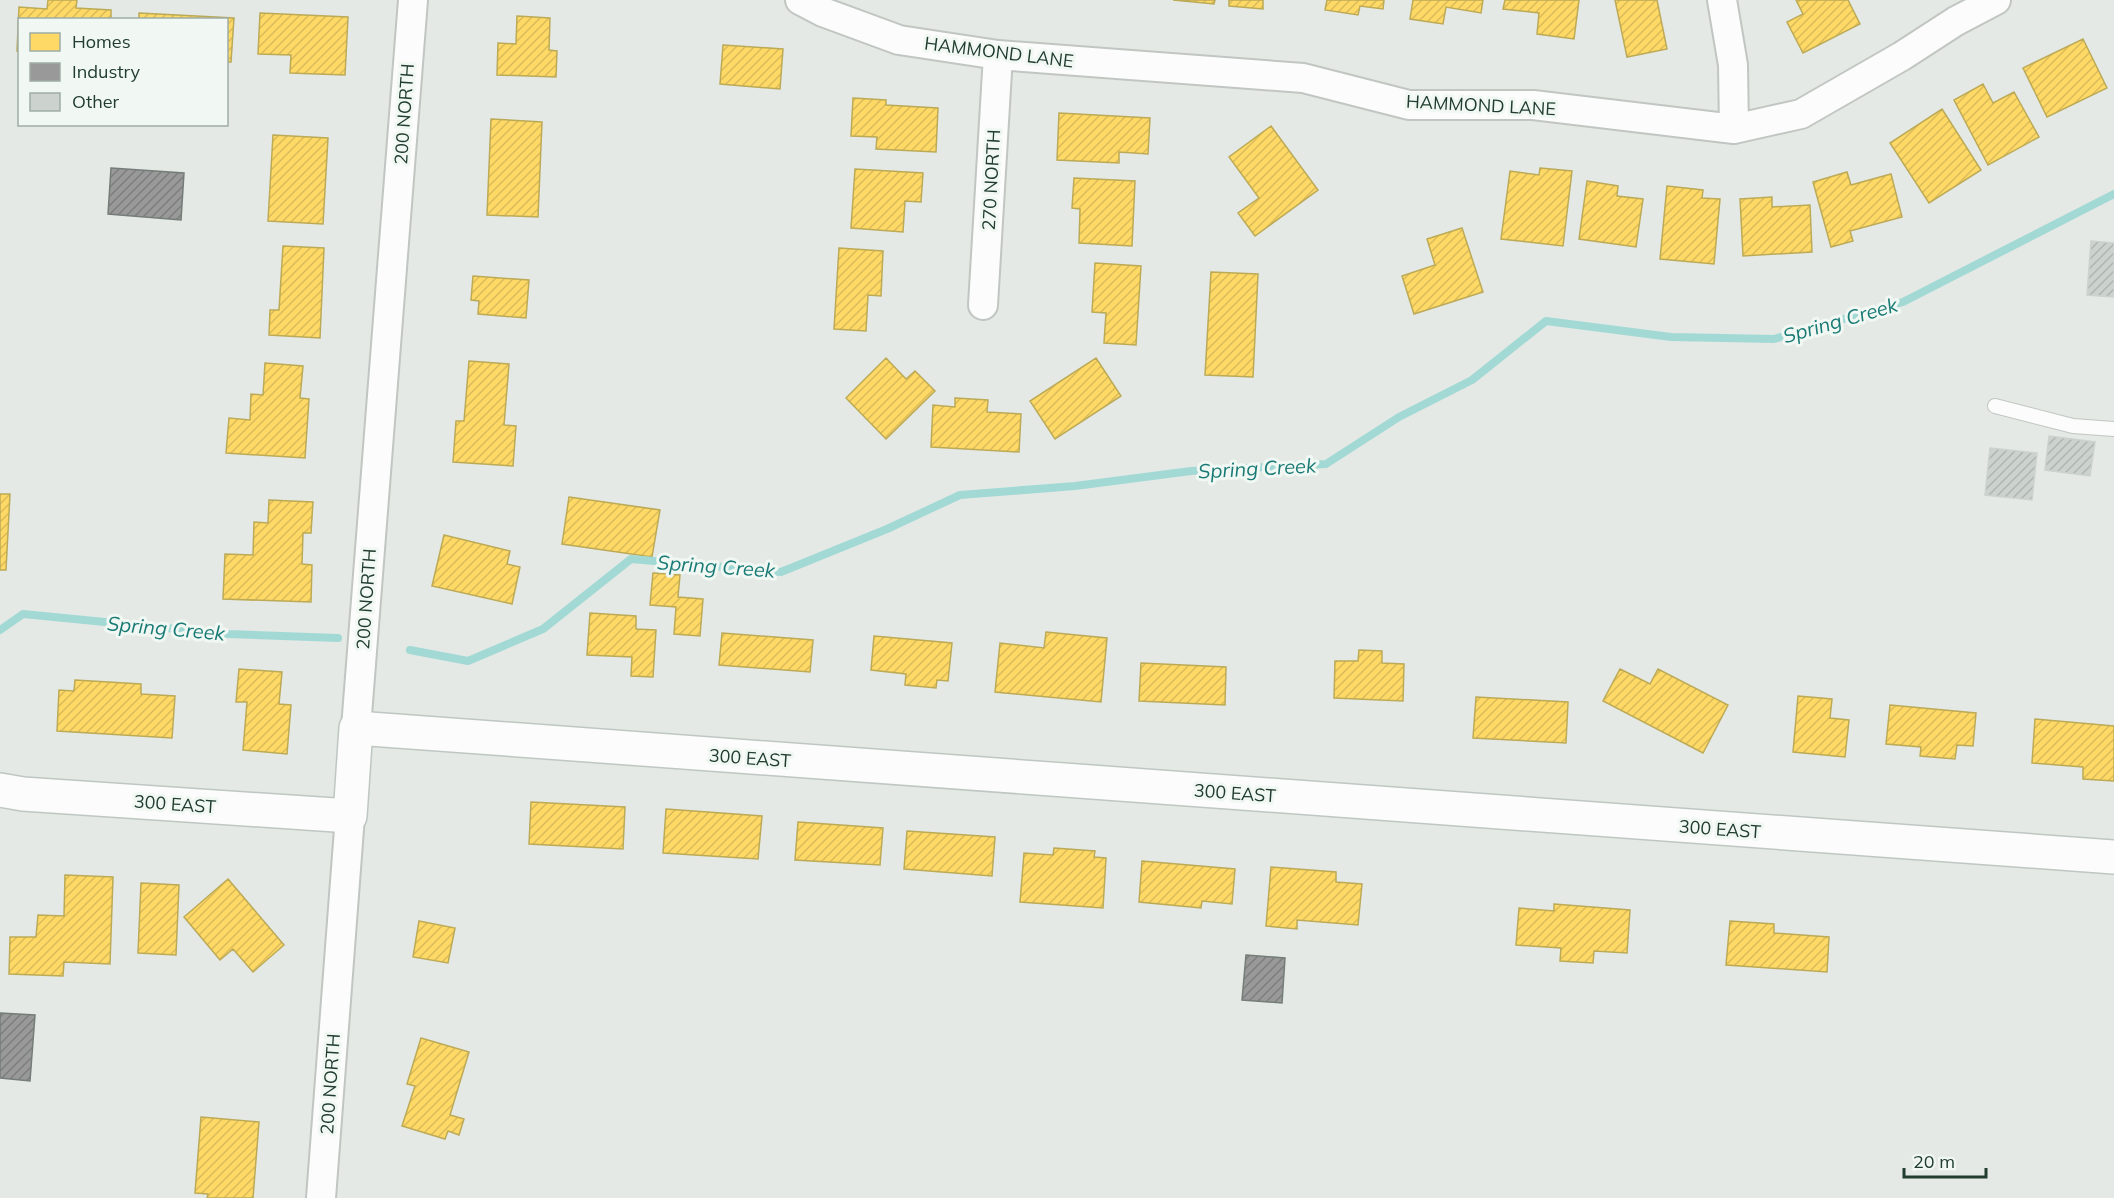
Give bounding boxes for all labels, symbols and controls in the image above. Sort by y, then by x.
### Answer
legend [18,18,228,126]
text: Homes [72,30,131,53]
street label: HAMMOND LANE [923,31,1075,73]
text: Industry [72,60,141,83]
street label: 200 NORTH [389,63,419,165]
text: Other [72,90,120,113]
street label: HAMMOND LANE [1405,90,1557,120]
street label: 270 NORTH [977,129,1005,231]
water label: Spring Creek [1780,291,1901,348]
water label: Spring Creek [1197,452,1317,484]
street label: 200 NORTH [351,548,381,650]
water label: Spring Creek [656,549,777,583]
water label: Spring Creek [106,610,227,646]
street label: 300 EAST [708,744,792,772]
street label: 300 EAST [1193,779,1277,807]
street label: 300 EAST [133,790,217,818]
street label: 300 EAST [1678,815,1762,843]
street label: 200 NORTH [315,1033,345,1135]
scale bar [1904,1141,1986,1179]
text: 20 m [1913,1150,1955,1173]

